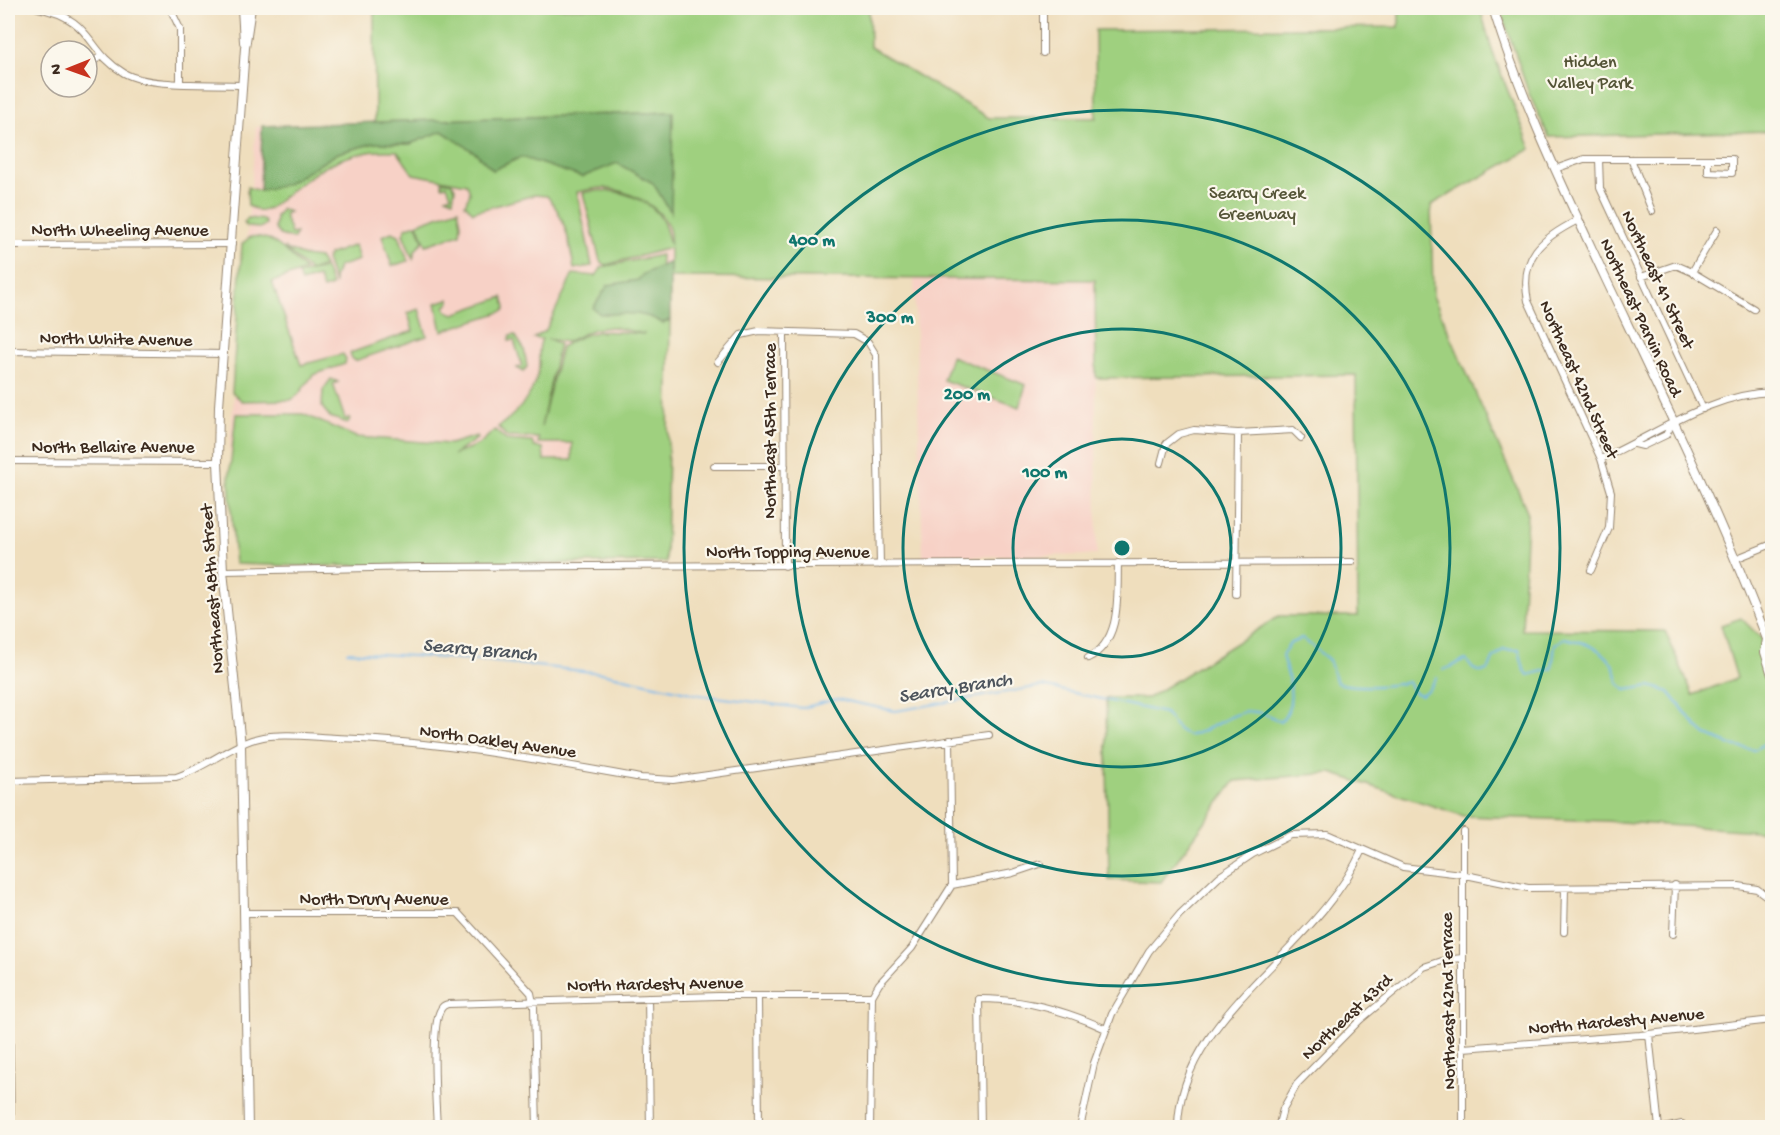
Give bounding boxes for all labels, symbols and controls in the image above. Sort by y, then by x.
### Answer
north arrow [39,39,99,99]
park label: Hidden Valley Park [1547,53,1634,95]
text: N [48,63,67,75]
park label: Searcy Creek Greenway [1209,184,1307,226]
street label: Northeast 41 Street [1616,208,1699,354]
street label: North Wheeling Avenue [31,221,209,242]
text: 400 m [788,231,835,252]
street label: Northeast Parvin Road [1594,236,1686,402]
street label: Northeast 42nd Street [1533,298,1623,464]
text: 300 m [866,308,914,329]
street label: North White Avenue [39,329,193,352]
street label: Northeast 45th Terrace [761,342,782,519]
text: 200 m [944,385,990,406]
street label: North Bellaire Avenue [31,438,195,459]
text: 100 m [1022,463,1068,484]
street label: Northeast 48th Street [197,502,230,674]
centre of rings [1112,538,1132,558]
street label: North Topping Avenue [706,543,871,564]
water label: Searcy Branch [422,635,538,668]
water label: Searcy Branch [897,669,1014,710]
street label: North Oakley Avenue [418,721,578,764]
street label: North Drury Avenue [300,890,449,911]
street label: Northeast 42nd Terrace [1437,912,1462,1090]
street label: Northeast 43rd [1298,969,1399,1065]
street label: North Hardesty Avenue [567,973,744,998]
street label: North Hardesty Avenue [1527,1004,1706,1041]

